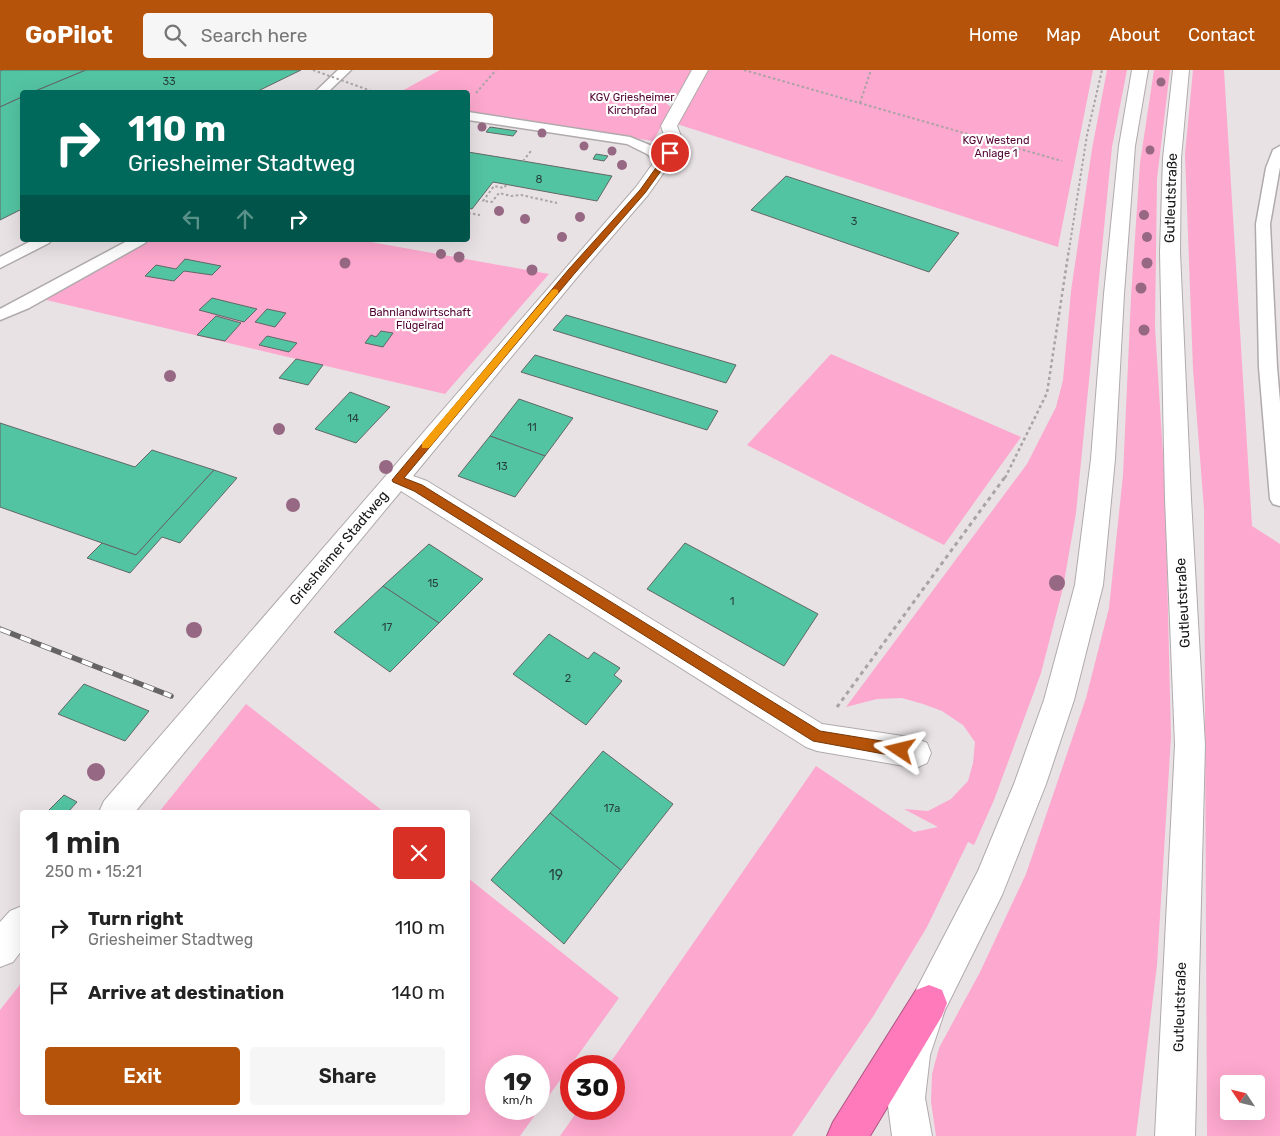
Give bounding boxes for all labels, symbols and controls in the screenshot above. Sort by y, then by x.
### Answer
search box [143,13,493,58]
text: GoPilot [25,21,113,49]
icon: search [161,21,189,49]
text: Search here [201,24,307,47]
text: Home [969,24,1018,46]
text: Map [1046,24,1081,46]
text: About [1109,24,1160,46]
text: Contact [1188,24,1255,46]
house number: 33 [162,75,176,88]
park label: KGV Griesheimer Kirchpfad [590,91,675,117]
text: 110 m [128,108,226,150]
icon: right [45,110,110,175]
pin [649,132,691,174]
park label: KGV Westend Anlage 1 [963,134,1029,160]
icon: arrive [656,139,684,167]
text: Griesheimer Stadtweg [128,150,355,177]
street label: Gutleutstraße [1161,152,1181,243]
house number: 8 [536,173,543,186]
icon: left [178,205,206,233]
icon: ahead [231,205,259,233]
icon: right [284,205,312,233]
house number: 3 [851,215,858,228]
park label: Bahnlandwirtschaft Flügelrad [369,306,472,332]
house number: 14 [347,412,359,425]
house number: 11 [527,421,537,434]
house number: 13 [496,460,508,473]
street label: Griesheimer Stadtweg [286,487,392,609]
street label: Gutleutstraße [1172,557,1194,648]
house number: 15 [427,577,439,590]
house number: 1 [730,595,734,608]
house number: 17 [382,621,393,634]
house number: 2 [565,672,571,685]
position arrow [873,723,925,775]
house number: 17a [604,802,620,815]
text: 1 min [45,825,120,861]
button: close [393,827,445,879]
text: 250 m · 15:21 [45,862,142,881]
house number: 19 [549,867,563,884]
text: Turn right [88,907,183,930]
icon: right [45,914,73,942]
text: 110 m [395,916,445,939]
text: Griesheimer Stadtweg [88,930,253,949]
street label: Gutleutstraße [1170,961,1190,1052]
icon: arrive [45,979,73,1007]
text: Arrive at destination [88,981,284,1004]
text: 140 m [391,981,445,1004]
button: Exit [45,1047,240,1105]
button: Share [250,1047,445,1105]
speed limit sign: 30 [560,1055,625,1120]
text: 19 [503,1067,532,1096]
north arrow [1220,1075,1265,1120]
map controls [1220,1075,1265,1120]
text: km/h [503,1093,532,1107]

